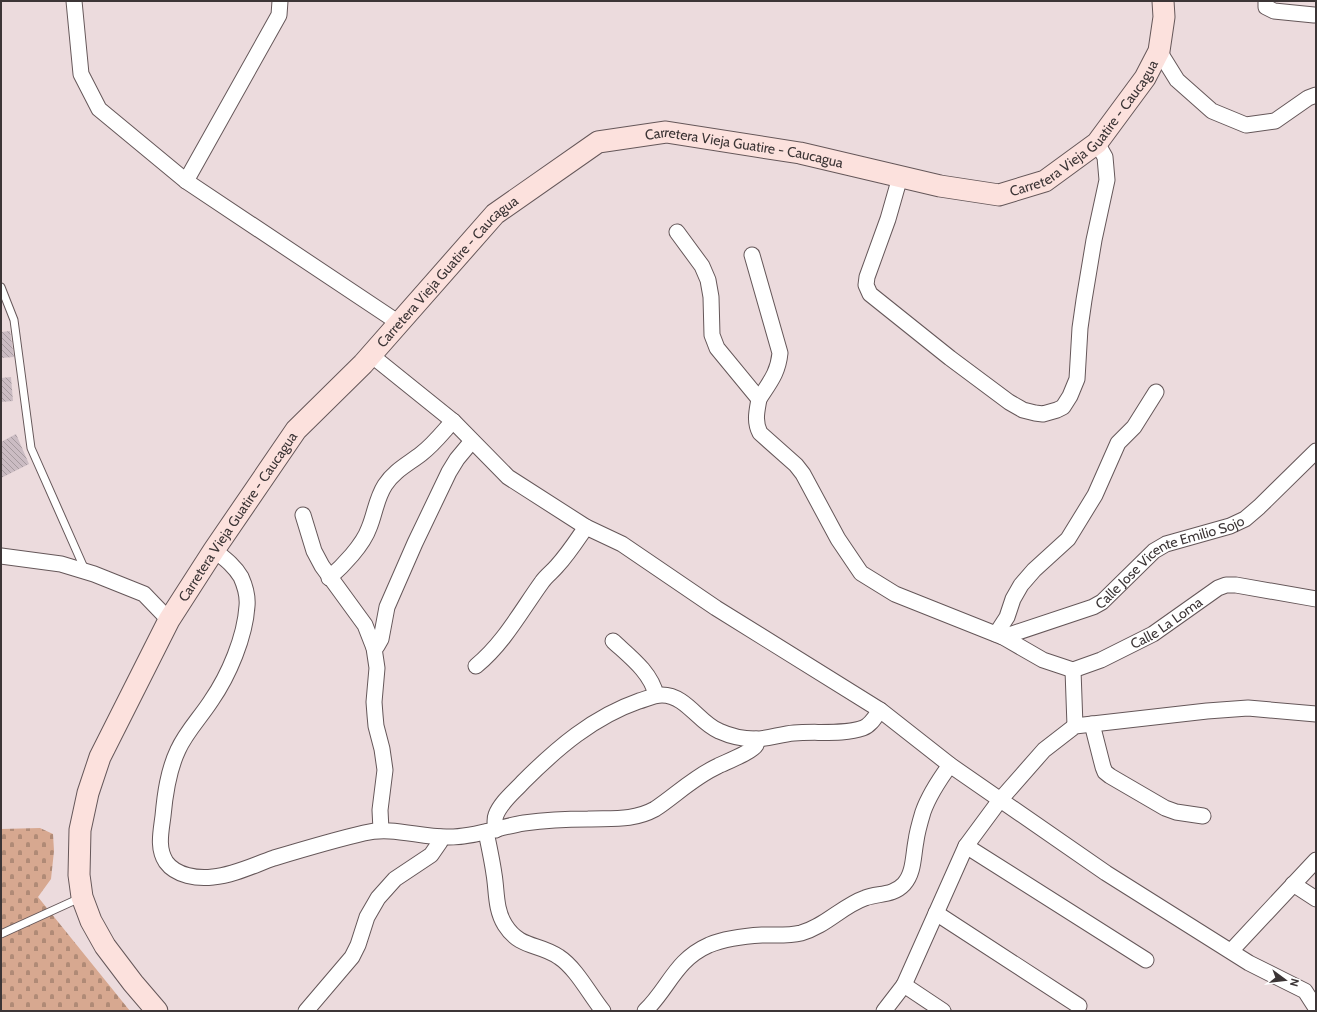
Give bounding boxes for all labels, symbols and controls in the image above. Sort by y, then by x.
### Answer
street label: Carretera Vieja Guatire - Caucagua [1007,57,1162,200]
street label: Carretera Vieja Guatire - Caucagua [644,123,845,172]
street label: Carretera Vieja Guatire - Caucagua [373,192,522,351]
street label: Carretera Vieja Guatire - Caucagua [174,428,301,605]
street label: Calle Jose Vicente Emilio Sojo [1092,511,1247,613]
street label: Calle La Loma [1127,593,1206,653]
north arrow [1265,960,1305,1000]
text: N [1287,977,1302,988]

